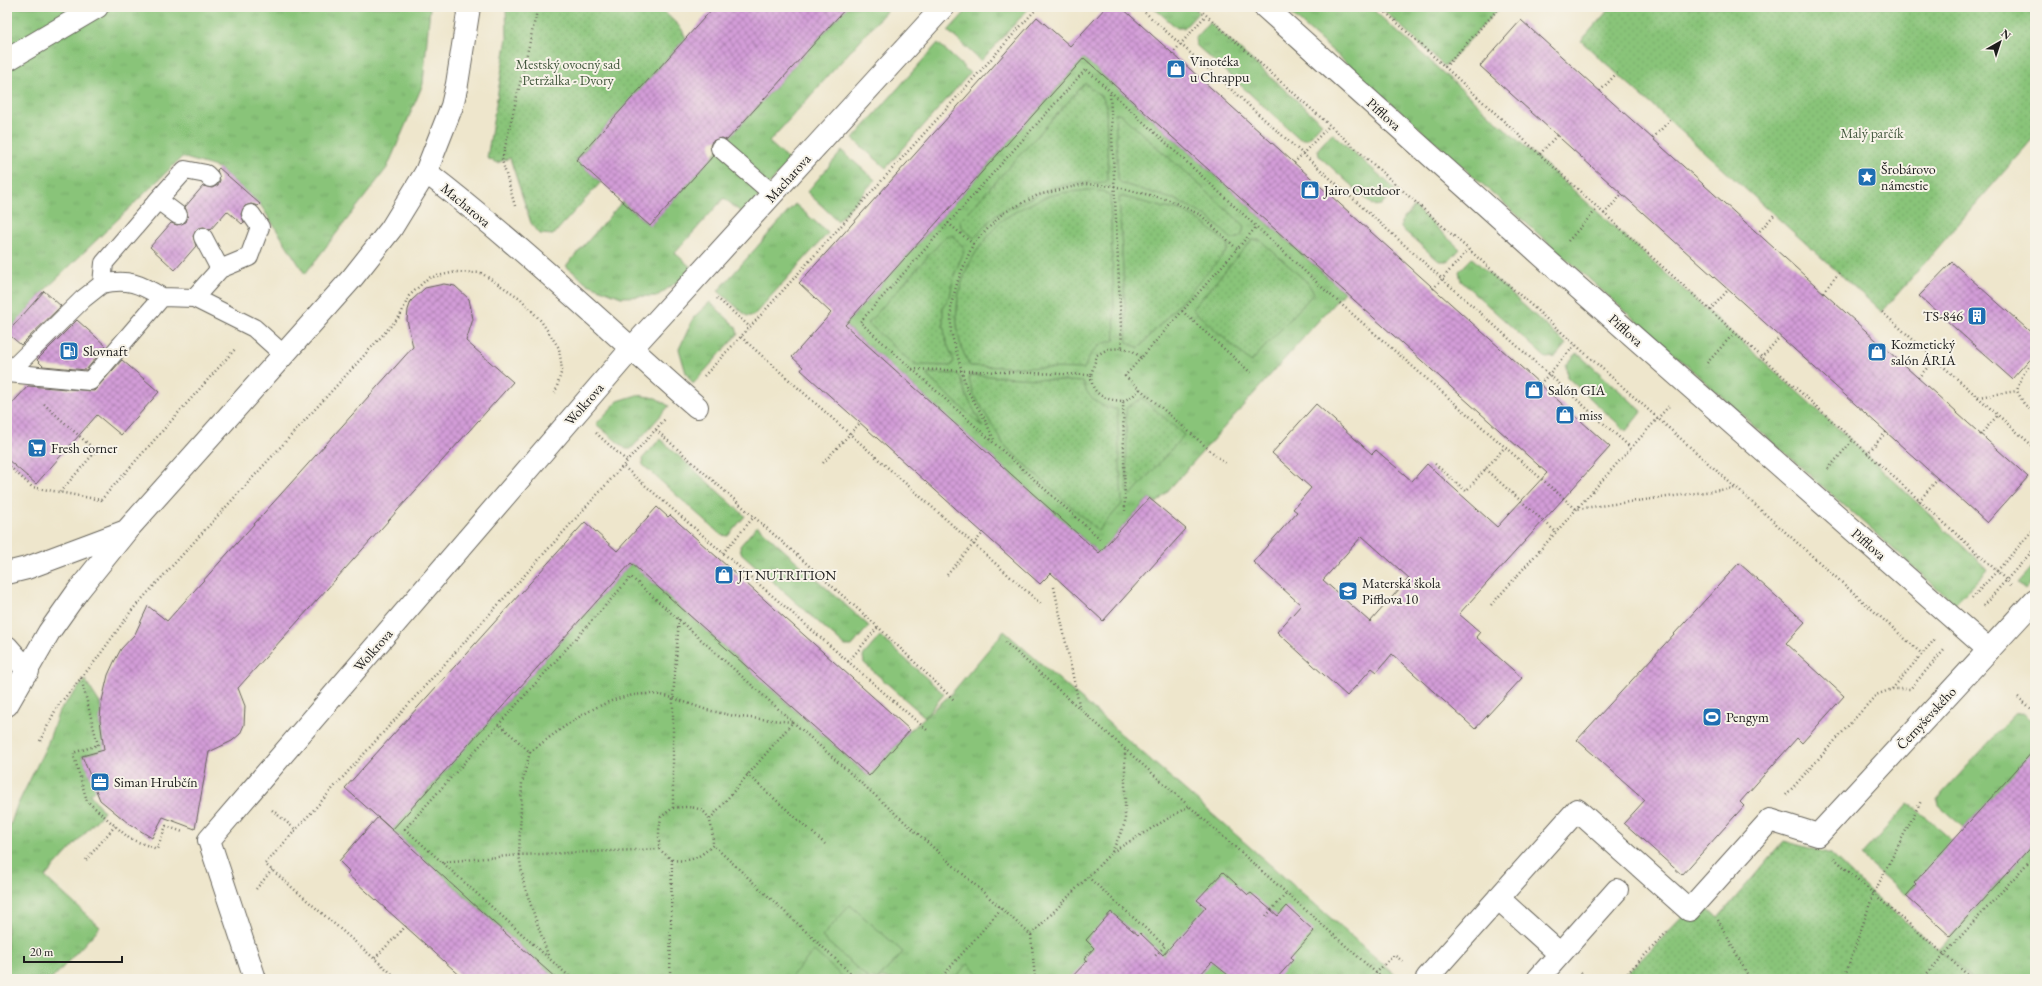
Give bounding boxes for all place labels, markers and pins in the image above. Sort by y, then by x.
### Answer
place label: Vinotéka u Chrappu [1190,52,1250,86]
shop icon: Vinotéka u Chrappu [1165,58,1187,80]
place label: Šrobárovo námestie [1881,160,1936,194]
place icon: Šrobárovo námestie [1856,166,1878,188]
shop icon: Jairo Outdoor [1299,179,1321,201]
place label: Jairo Outdoor [1323,181,1401,199]
building icon: TS-846 [1966,305,1988,327]
place label: TS-846 [1923,307,1963,325]
place label: Kozmetický salón ÁRIA [1891,335,1956,369]
fuel station icon: Slovnaft [58,340,80,362]
shop icon: Kozmetický salón ÁRIA [1866,341,1888,363]
place label: Slovnaft [83,342,128,360]
shop icon: Salón GIA [1523,379,1545,401]
place label: Salón GIA [1548,381,1606,399]
shop icon: miss [1554,404,1576,426]
place label: miss [1579,406,1603,424]
supermarket icon: Fresh corner [26,437,48,459]
place label: Fresh corner [51,439,118,457]
shop icon: JT NUTRITION [713,564,735,586]
place label: JT NUTRITION [737,566,836,584]
place label: Materská škola Pifflova 10 [1362,574,1441,608]
school or university icon: Materská škola Pifflova 10 [1337,580,1359,602]
sports icon: Pengym [1701,706,1723,728]
place label: Pengym [1726,708,1769,726]
office icon: Siman Hrubčín [89,771,111,793]
place label: Siman Hrubčín [114,773,198,791]

